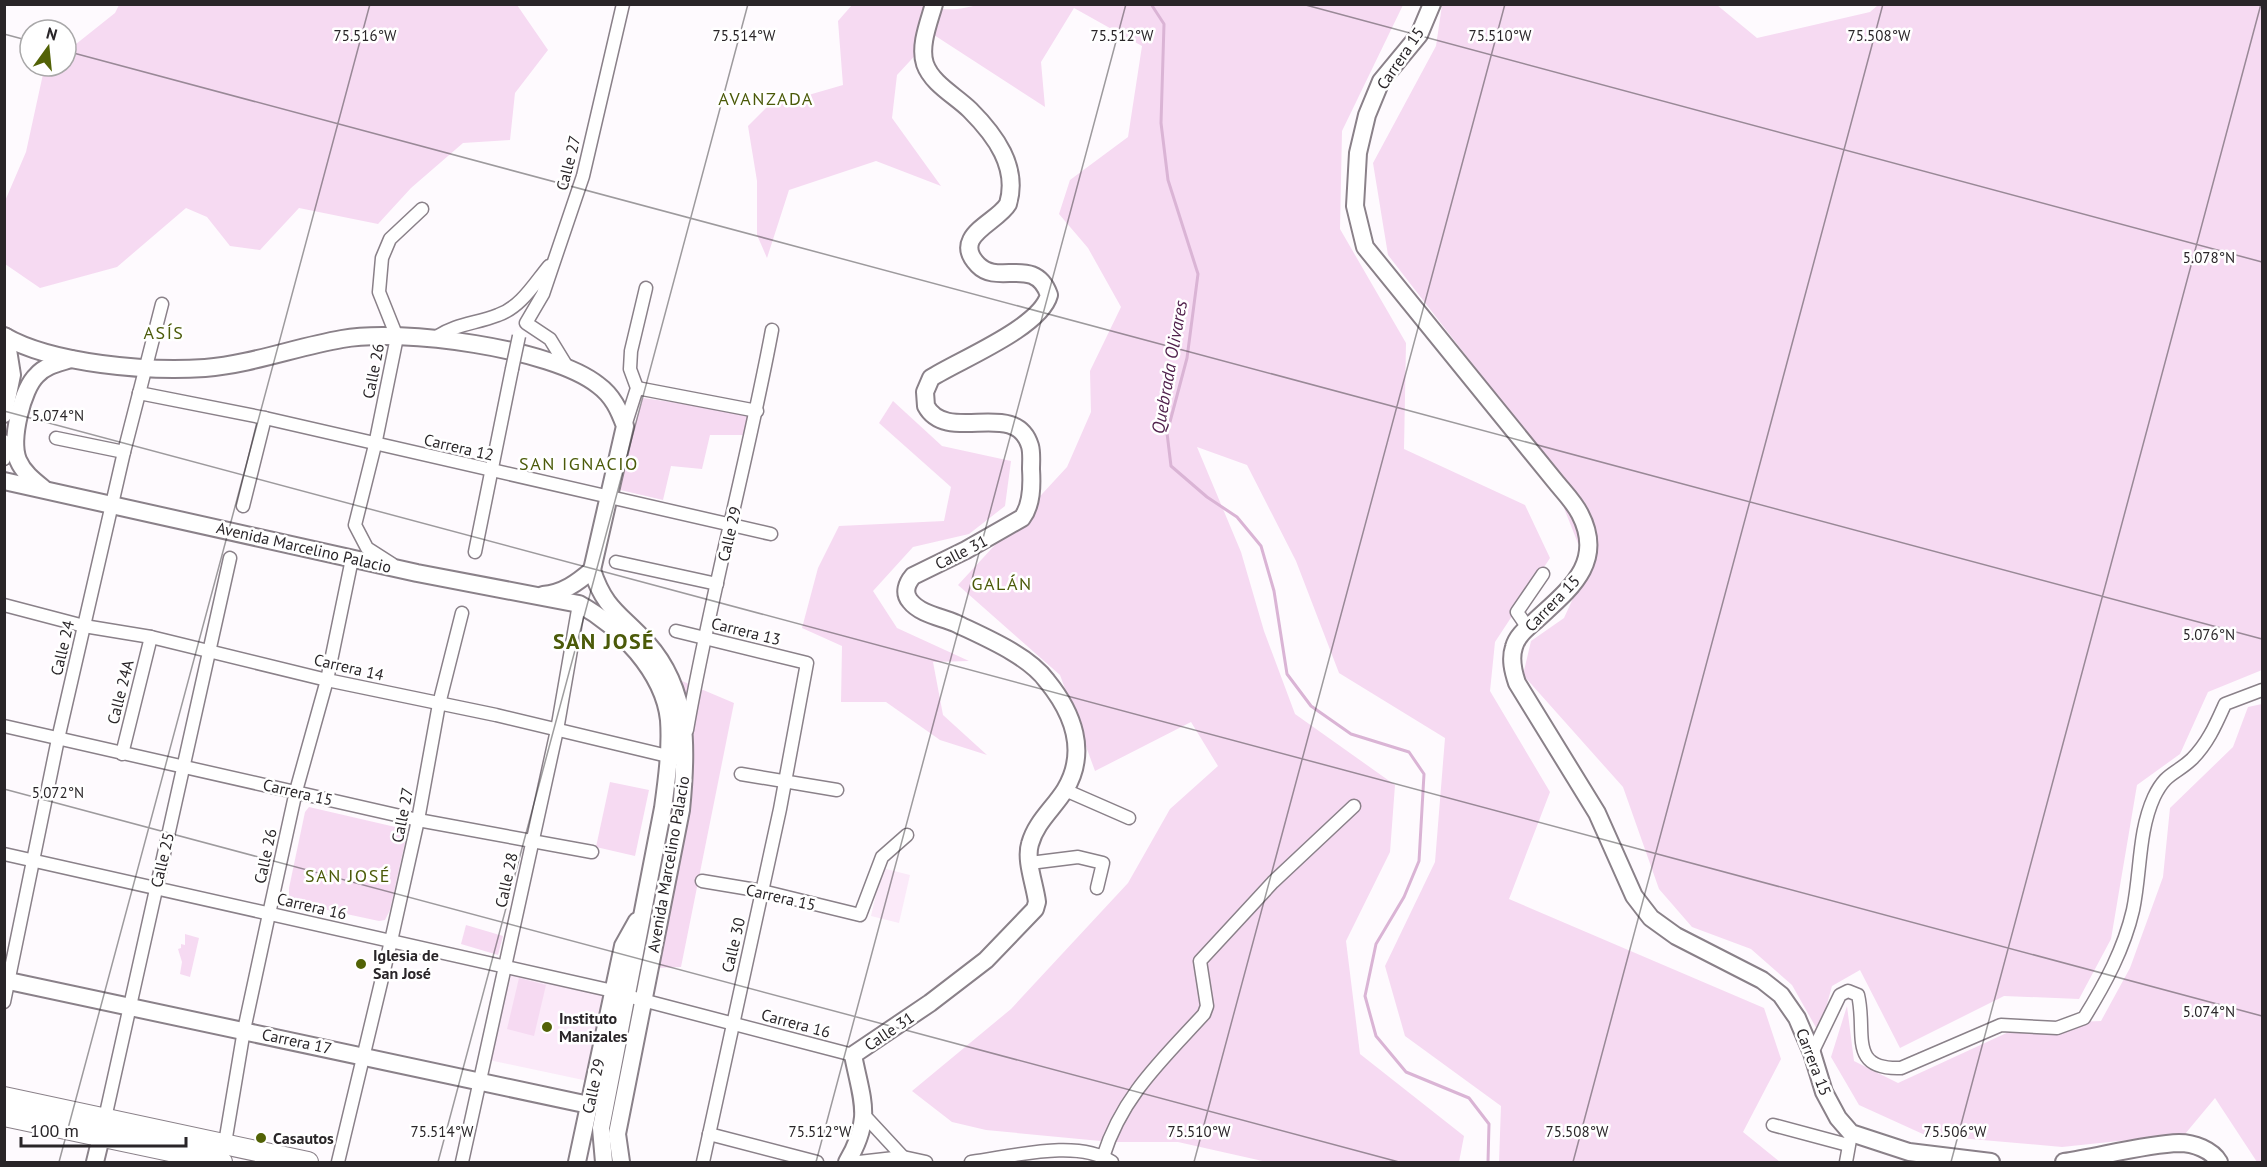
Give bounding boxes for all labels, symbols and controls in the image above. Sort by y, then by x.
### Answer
north arrow [18,18,78,78]
text: N [44,22,60,45]
street label: Carrera 15 [1372,23,1428,93]
text: 75.516°W [334,26,397,45]
text: 75.514°W [713,26,776,45]
text: 75.512°W [1091,26,1154,45]
text: 75.510°W [1469,26,1532,45]
text: 75.508°W [1848,26,1911,45]
district label: AVANZADA [718,87,814,110]
street label: Calle 27 [552,133,584,193]
text: 5.078°N [2183,248,2235,267]
water label: Quebrada Olivares [1146,298,1192,436]
district label: ASÍS [144,321,184,344]
street label: Calle 26 [358,342,388,400]
text: 5.074°N [32,406,84,425]
street label: Carrera 12 [422,429,496,465]
district label: SAN IGNACIO [519,452,639,475]
street label: Calle 29 [713,504,745,564]
street label: Avenida Marcelino Palacio [215,517,393,577]
street label: Calle 31 [932,530,990,574]
street label: Carrera 15 [1520,571,1584,635]
district label: GALÁN [971,572,1033,595]
street label: Carrera 13 [709,613,783,649]
street label: Calle 24 [46,618,78,678]
text: 5.076°N [2183,625,2235,644]
district label: SAN JOSÉ [553,627,655,655]
street label: Carrera 14 [312,649,386,685]
street label: Calle 24A [102,657,138,726]
street label: Carrera 15 [261,774,335,810]
street label: Avenida Marcelino Palacio [643,774,693,954]
text: 5.072°N [32,783,84,802]
street label: Calle 27 [387,786,417,844]
street label: Calle 26 [249,827,281,885]
street label: Calle 25 [146,830,178,890]
street label: Calle 28 [490,851,522,909]
district label: SAN JOSÉ [305,864,391,887]
street label: Carrera 15 [744,879,818,915]
street label: Carrera 16 [275,888,349,924]
street label: Calle 30 [717,915,749,975]
place label: Iglesia de San José [373,945,439,983]
marker: Iglesia de San José [354,957,368,971]
text: 5.074°N [2183,1002,2235,1021]
street label: Carrera 16 [759,1004,833,1042]
street label: Calle 31 [860,1007,918,1055]
place label: Instituto Manizales [559,1008,628,1046]
marker: Instituto Manizales [540,1020,554,1034]
street label: Carrera 17 [260,1024,334,1058]
street label: Carrera 15 [1792,1025,1836,1099]
street label: Calle 29 [577,1057,609,1115]
scale bar [21,1110,186,1148]
text: 100 m [30,1119,79,1142]
text: 75.514°W [411,1122,474,1141]
text: 75.512°W [789,1122,852,1141]
text: 75.510°W [1168,1122,1231,1141]
text: 75.508°W [1546,1122,1609,1141]
text: 75.506°W [1924,1122,1987,1141]
place label: Casautos [273,1128,334,1148]
marker: Casautos [254,1131,268,1145]

